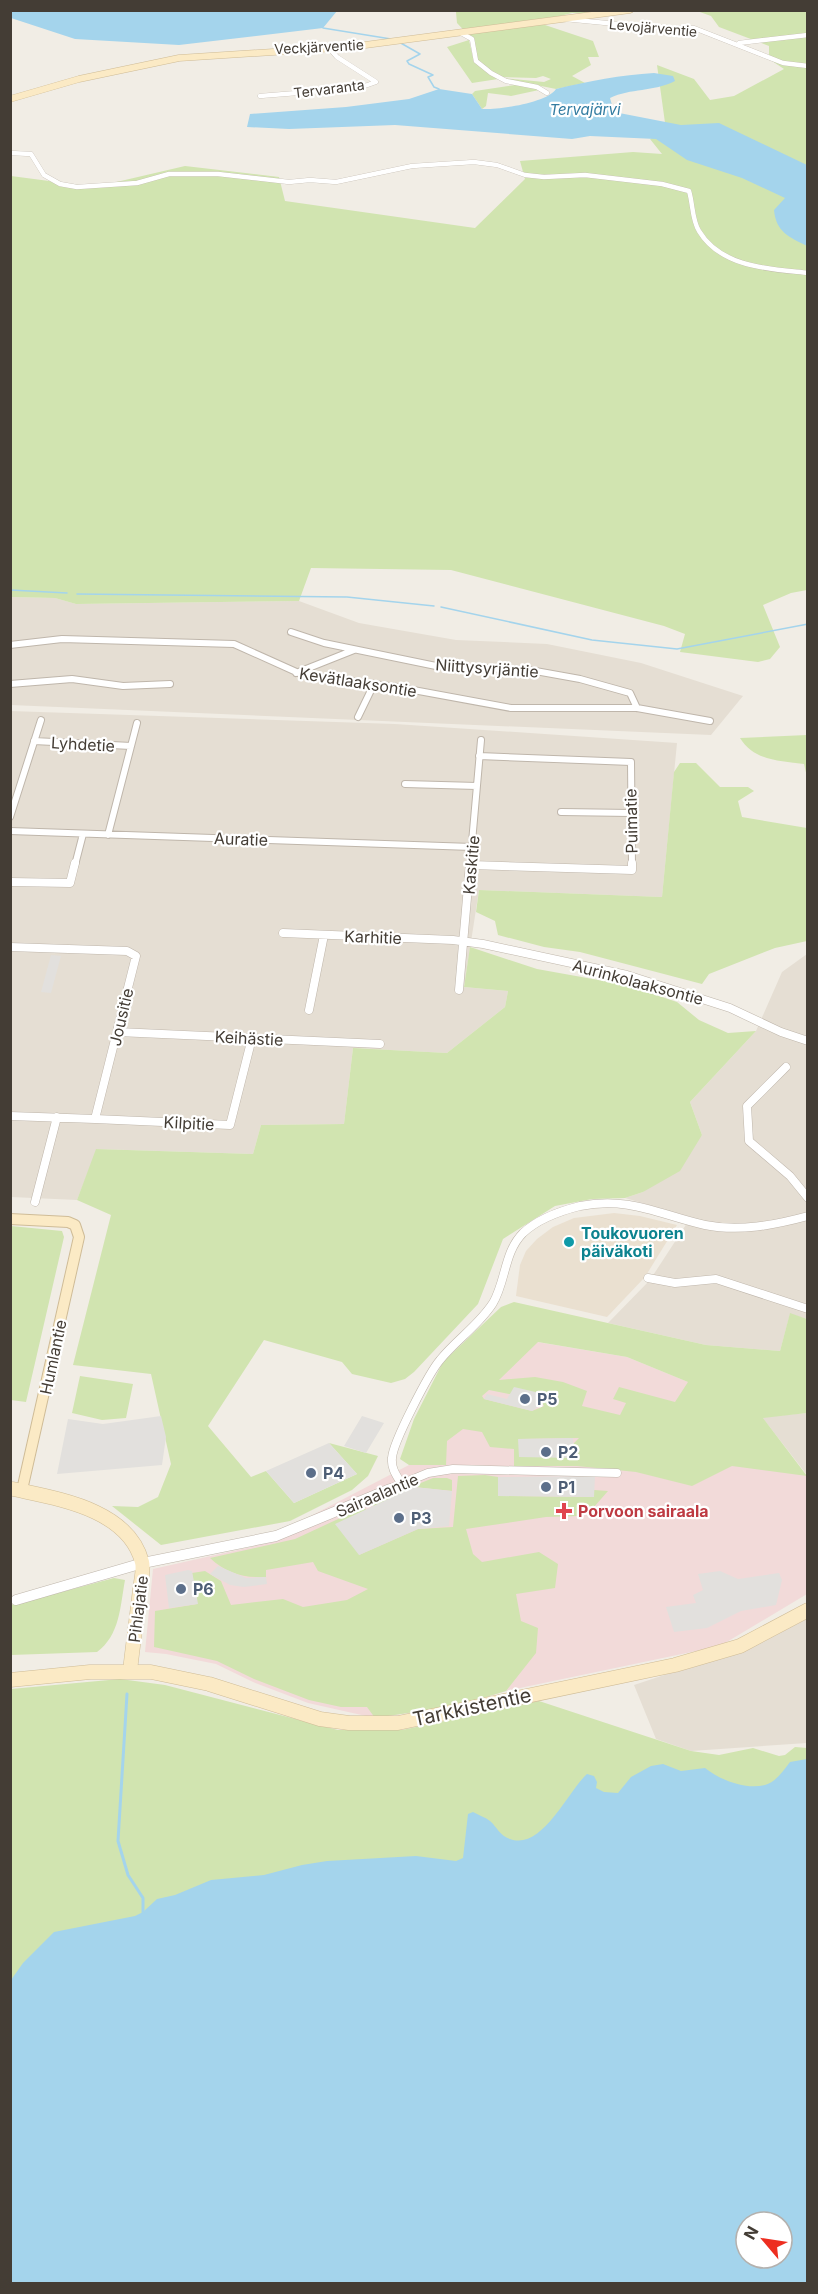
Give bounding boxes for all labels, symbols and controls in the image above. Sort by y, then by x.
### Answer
street label: Levojärventie [608,15,698,40]
street label: Veckjärventie [274,36,364,57]
street label: Tervaranta [293,76,365,101]
water label: Tervajärvi [549,100,621,119]
street label: Niittysyrjäntie [435,654,539,682]
street label: Kevätlaaksontie [298,663,418,701]
street label: Lyhdetie [50,732,116,756]
street label: Puimatie [620,788,642,854]
street label: Auratie [214,828,268,850]
street label: Kaskitie [458,835,484,895]
street label: Karhitie [344,926,402,948]
street label: Aurinkolaaksontie [570,955,706,1009]
street label: Jousitie [105,986,137,1048]
street label: Keihästie [214,1026,284,1050]
street label: Kilpitie [163,1112,215,1134]
place label: Toukovuoren päiväkoti [581,1223,684,1261]
marker: Toukovuoren päiväkoti [562,1235,576,1249]
street label: Humlantie [35,1318,71,1396]
place label: P5 [537,1389,558,1409]
marker: P5 [518,1392,532,1406]
place label: P2 [558,1442,578,1462]
marker: P2 [539,1445,553,1459]
place label: P4 [323,1463,344,1483]
marker: P4 [304,1466,318,1480]
street label: Sairaalantie [333,1469,421,1521]
place label: P1 [558,1477,575,1497]
marker: P1 [539,1480,553,1494]
place label: Porvoon sairaala [578,1501,709,1521]
marker: Porvoon sairaala [555,1502,573,1520]
place label: P3 [411,1508,432,1528]
marker: P3 [392,1511,406,1525]
street label: Pihlajatie [124,1574,152,1644]
place label: P6 [193,1579,214,1599]
marker: P6 [174,1582,188,1596]
street label: Tarkkistentie [410,1683,534,1731]
north arrow [734,2210,794,2270]
text: N [739,2223,763,2243]

